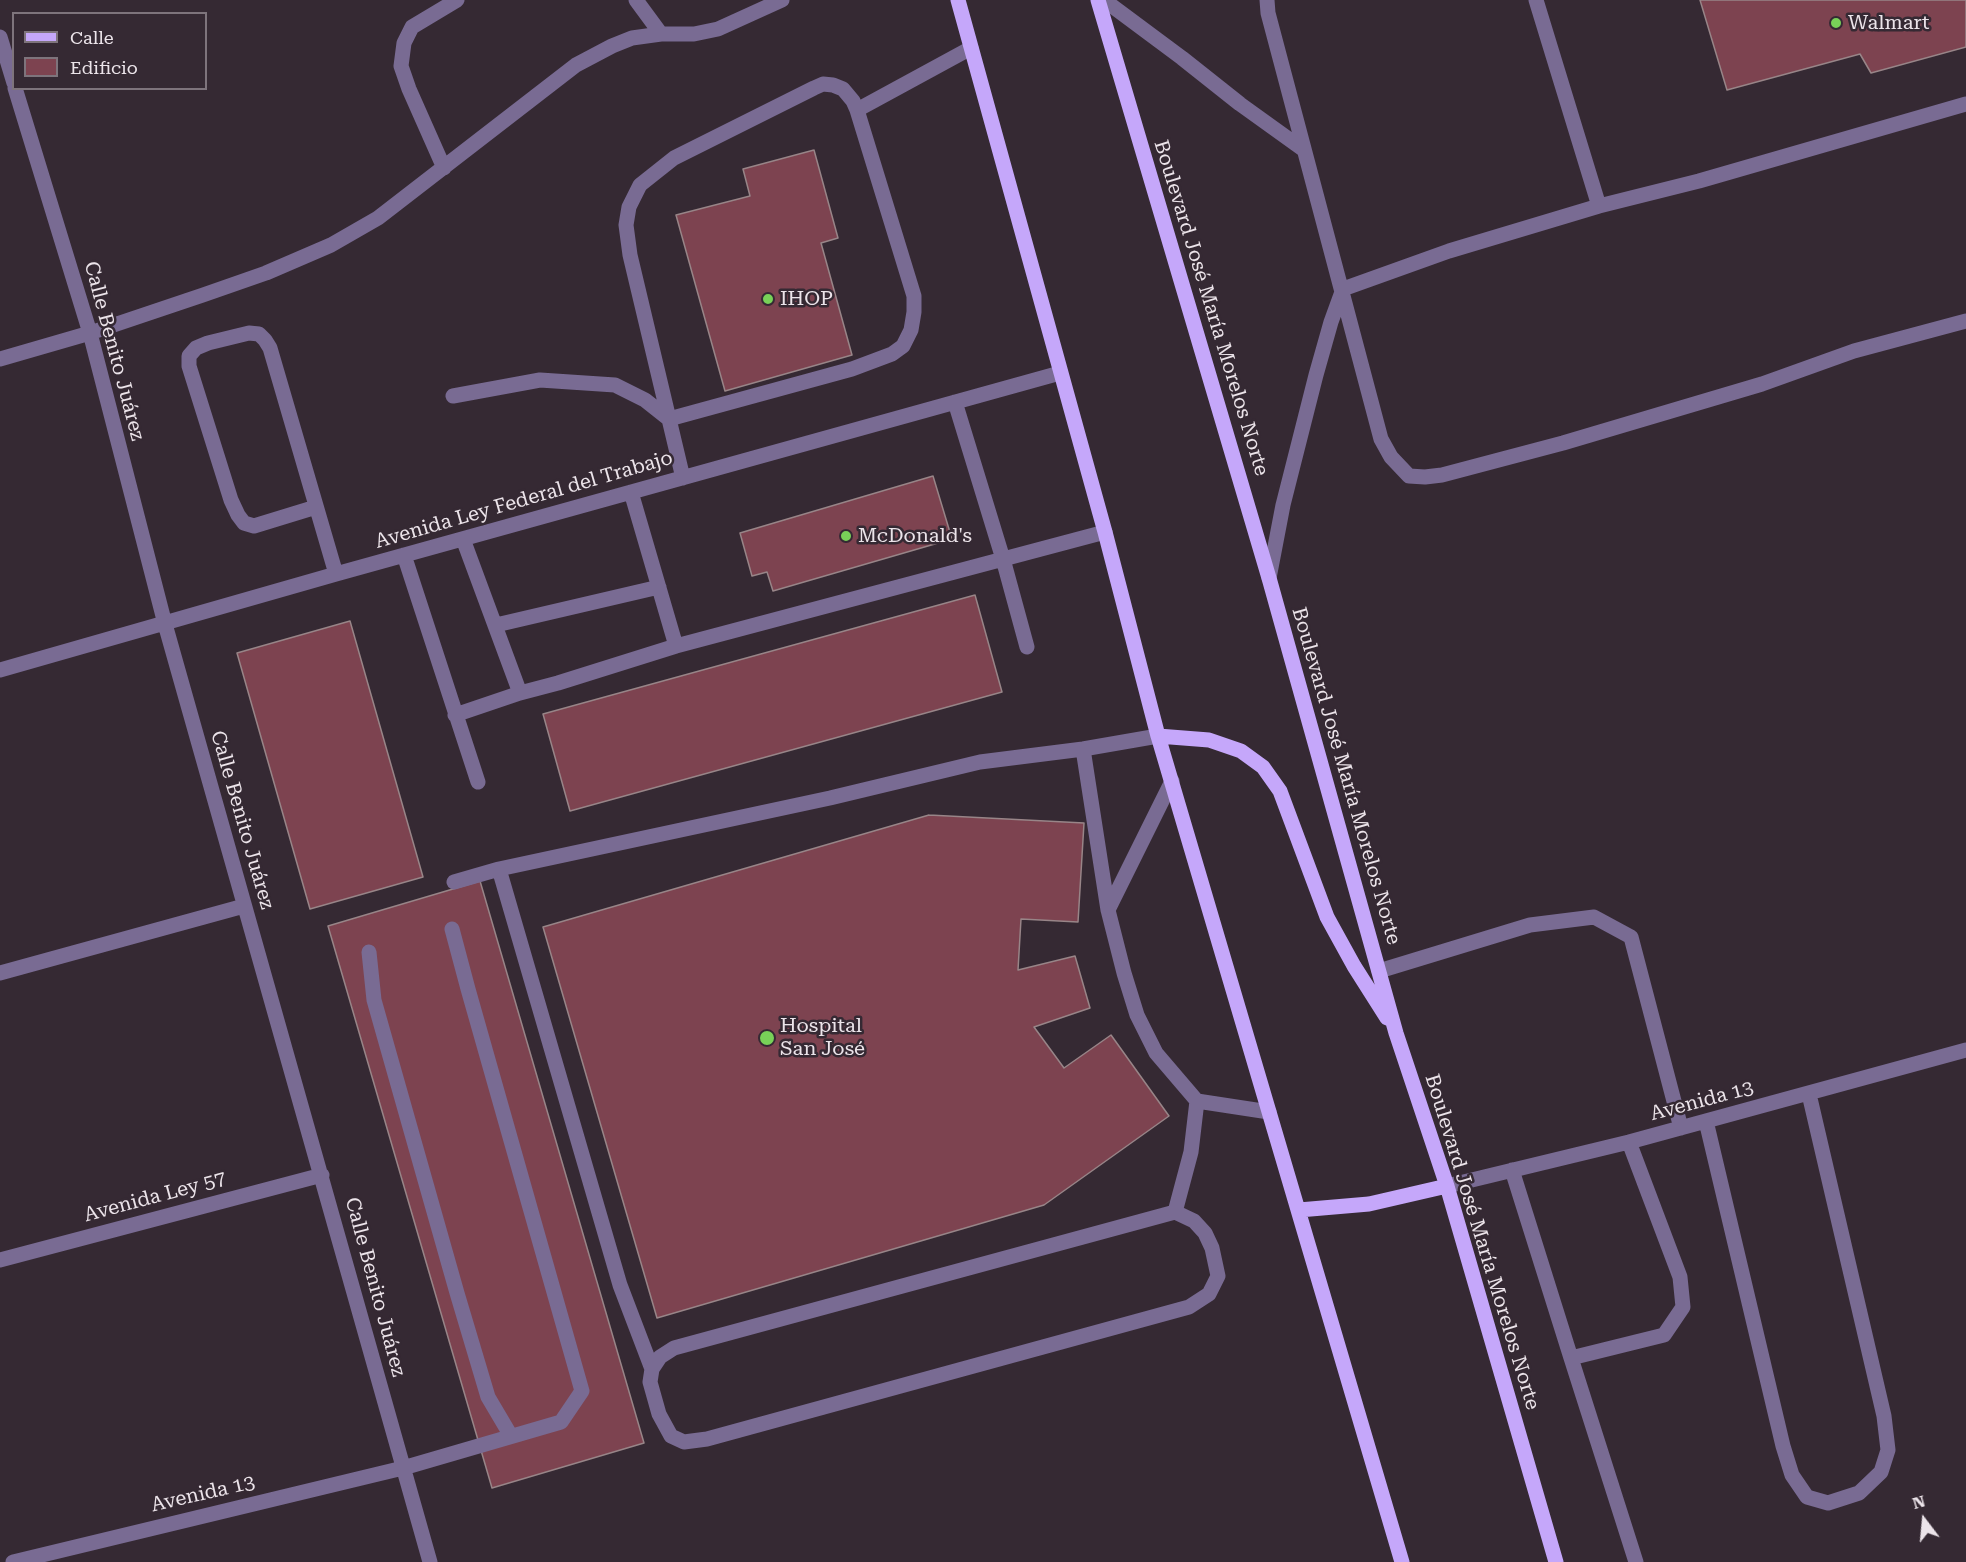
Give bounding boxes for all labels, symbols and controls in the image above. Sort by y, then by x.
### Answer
place label: Walmart [1848,11,1930,35]
legend [12,12,207,90]
marker: Walmart [1829,16,1843,30]
text: Calle [70,27,114,48]
text: Edificio [70,57,138,78]
street label: Boulevard José María Morelos Norte [1148,137,1274,479]
street label: Calle Benito Juárez [79,259,149,443]
place label: IHOP [780,287,833,311]
marker: IHOP [761,292,775,306]
street label: Avenida Ley Federal del Trabajo [372,446,676,554]
place label: McDonald's [858,524,972,548]
marker: McDonald's [839,529,853,543]
street label: Boulevard José María Morelos Norte [1286,605,1406,947]
street label: Calle Benito Juárez [205,728,279,912]
place label: Hospital San José [780,1014,865,1061]
marker: Hospital San José [758,1029,776,1047]
street label: Boulevard José María Morelos Norte [1419,1071,1545,1413]
street label: Avenida 13 [1648,1076,1756,1126]
street label: Avenida Ley 57 [81,1167,229,1227]
street label: Calle Benito Juárez [340,1195,410,1379]
street label: Avenida 13 [149,1470,257,1518]
north arrow [1894,1490,1954,1550]
text: N [1910,1491,1927,1513]

